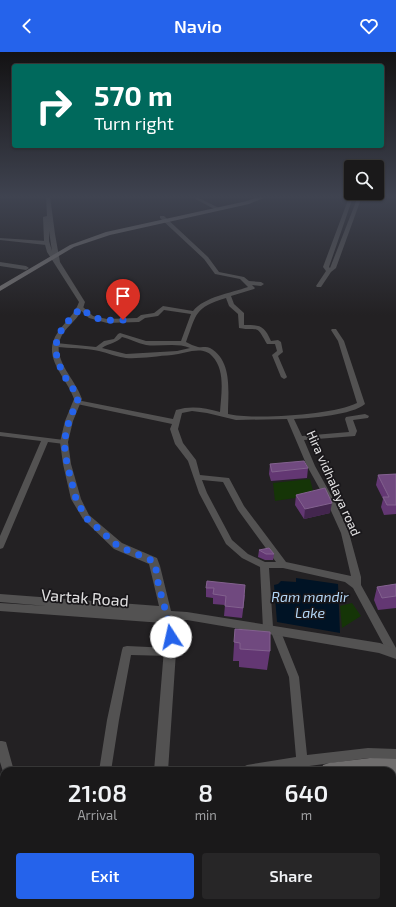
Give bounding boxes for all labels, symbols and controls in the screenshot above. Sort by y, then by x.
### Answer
icon: back [16,15,38,37]
text: Navio [174,15,222,37]
icon: heart [358,15,380,37]
text: 570 m [94,78,173,112]
icon: right [28,80,80,132]
text: Turn right [94,112,174,134]
map controls [344,160,384,200]
button: search [344,160,384,200]
pin [106,279,140,320]
icon: arrive [112,285,134,307]
street label: Hira vidhalaya road [304,428,364,538]
street label: Vartak Road [41,584,129,610]
water label: Ram mandir Lake [271,588,349,621]
position arrow [150,616,192,658]
text: 21:08 [68,778,127,807]
text: 8 [198,778,213,807]
text: 640 [284,778,328,807]
text: Arrival [78,807,117,823]
text: min [195,807,217,823]
text: m [301,807,312,823]
button: Exit [16,853,194,899]
button: Share [202,853,380,899]

